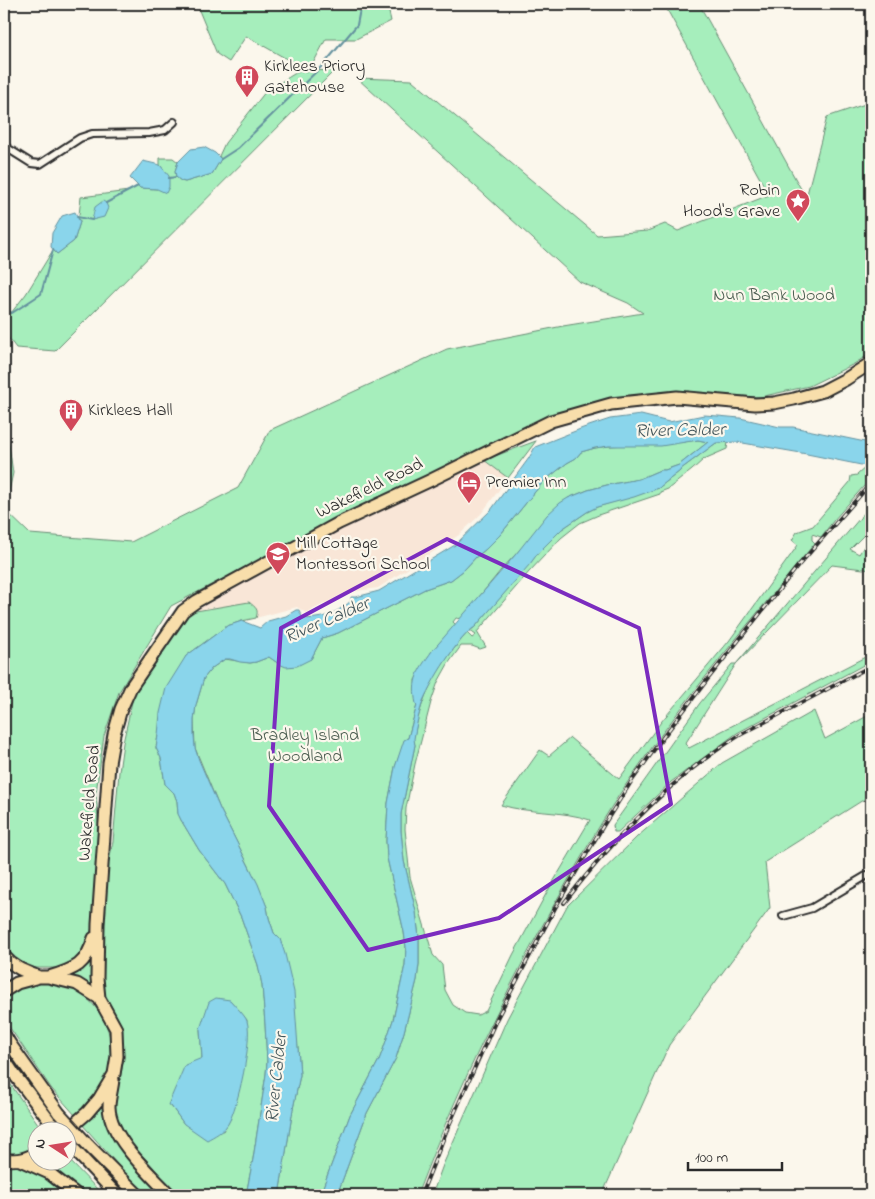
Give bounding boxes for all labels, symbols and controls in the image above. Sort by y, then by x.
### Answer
place label: Kirklees Priory Gatehouse [264,54,365,101]
building icon: Kirklees Priory Gatehouse [234,64,260,98]
place label: Robin Hood's Grave [683,178,781,225]
place icon: Robin Hood's Grave [785,188,811,222]
park label: Nun Bank Wood [713,283,835,309]
building icon: Kirklees Hall [58,398,84,432]
place label: Kirklees Hall [88,398,172,424]
water label: River Calder [635,417,727,445]
street label: Wakefield Road [312,452,428,526]
hotel icon: Premier Inn [456,470,482,504]
place label: Premier Inn [486,470,566,496]
place label: Mill Cottage Montessori School [296,531,430,578]
school or university icon: Mill Cottage Montessori School [265,541,291,575]
water label: River Calder [280,590,376,651]
park label: Bradley Island Woodland [250,723,359,770]
street label: Wakefield Road [72,744,108,862]
water label: River Calder [259,1030,295,1124]
north arrow [28,1122,78,1172]
text: N [29,1137,52,1150]
scale bar [688,1139,781,1171]
text: 100 m [695,1147,728,1169]

